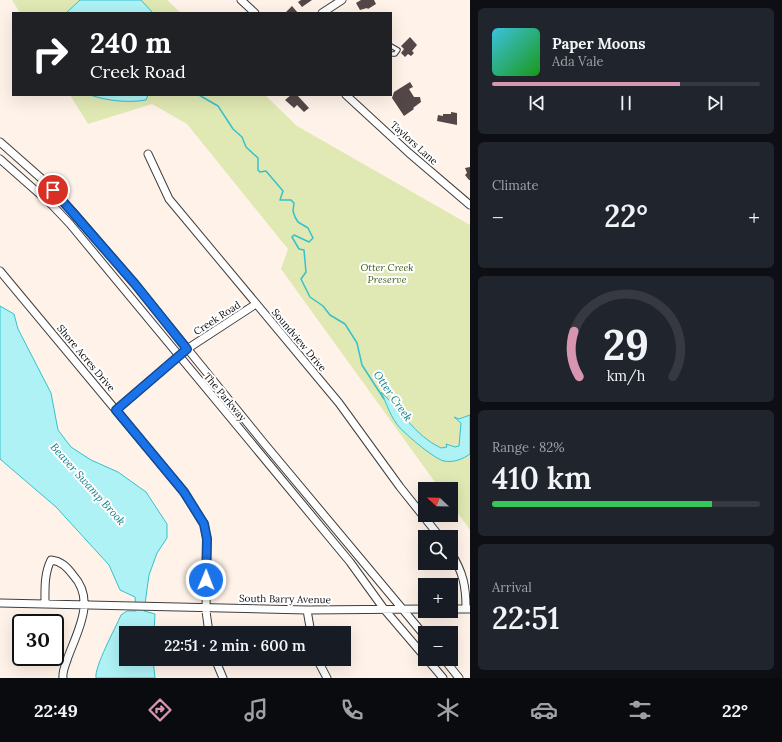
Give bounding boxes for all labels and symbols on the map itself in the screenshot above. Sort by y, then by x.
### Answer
street label: Taylors Lane [388,118,441,168]
pin [36,173,70,207]
park label: Otter Creek Preserve [360,261,414,286]
street label: Creek Road [191,298,243,338]
street label: Soundview Drive [269,306,330,375]
street label: Shore Acres Drive [54,322,118,395]
water label: Otter Creek [370,368,416,424]
street label: The Parkway [201,370,250,425]
water label: Beaver Swamp Brook [47,440,129,528]
north arrow [418,482,458,522]
position arrow [185,559,227,601]
street label: South Barry Avenue [239,592,332,606]
speed limit sign: 30 [12,614,64,666]

